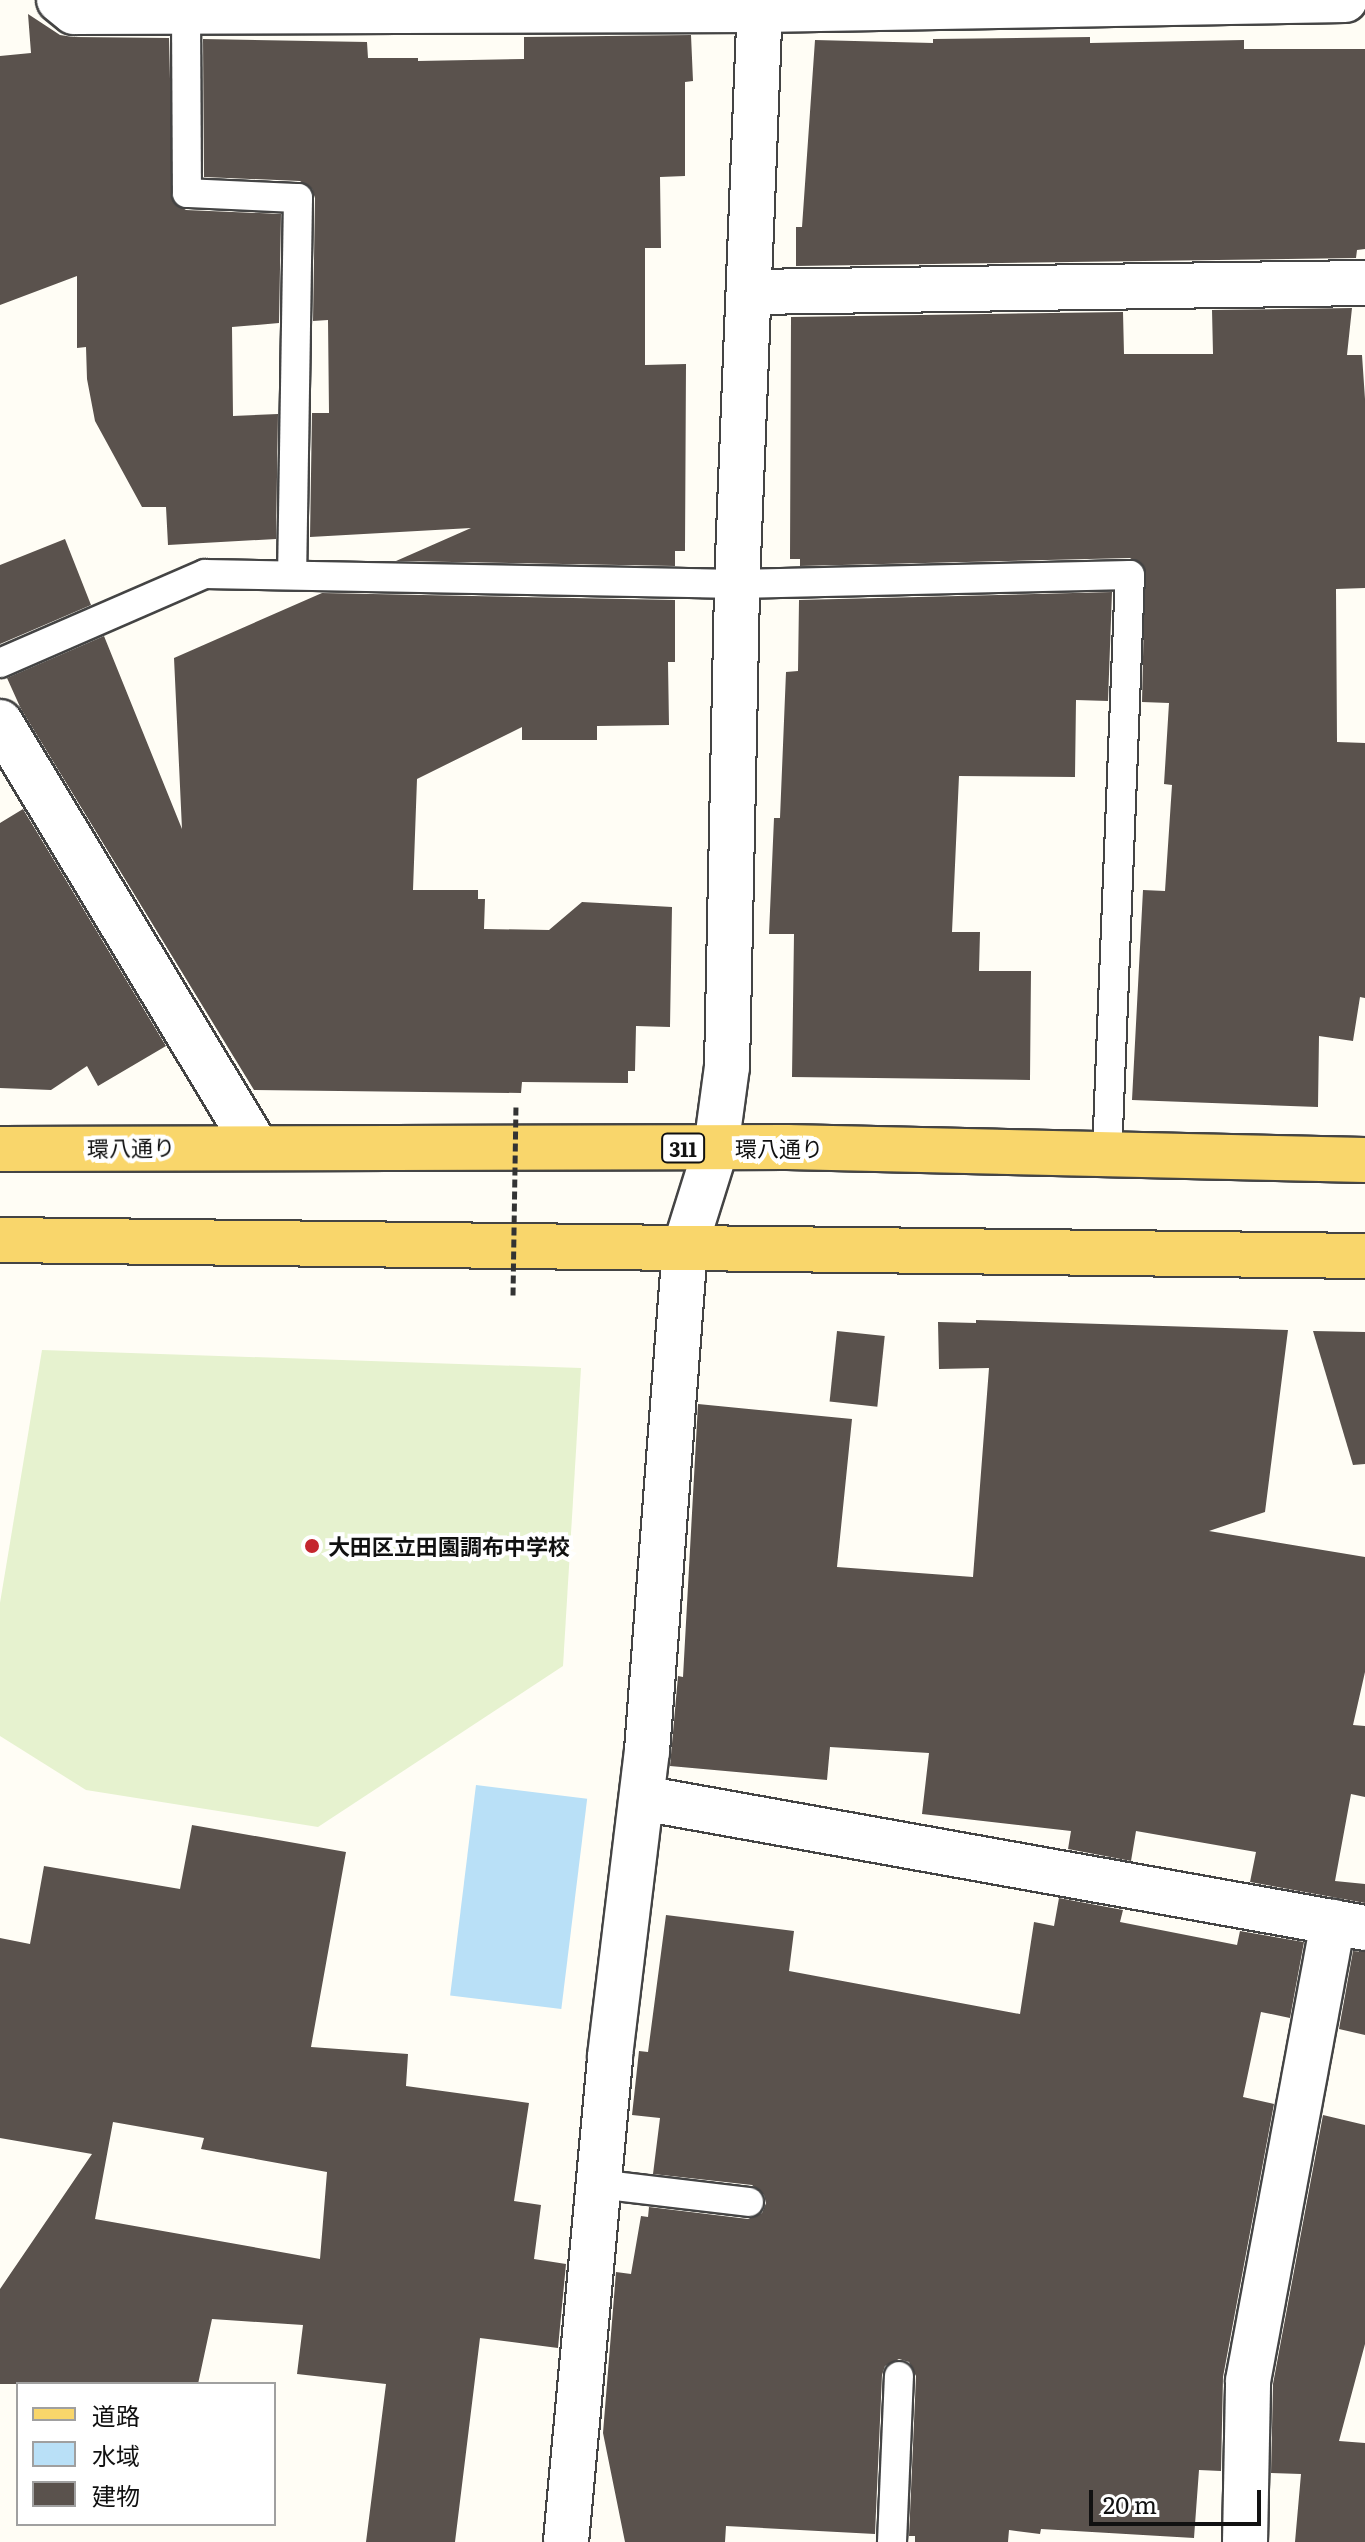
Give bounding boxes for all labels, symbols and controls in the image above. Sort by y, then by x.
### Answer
road number: 311 [661,1132,705,1164]
street label: 環八通り [87,1133,175,1161]
street label: 環八通り [735,1135,823,1161]
place label: 大田区立田園調布中学校 [328,1533,570,1559]
marker: 大田区立田園調布中学校 [303,1537,321,1555]
legend [16,2382,276,2526]
text: 道路 [92,2397,140,2432]
text: 水域 [92,2437,140,2472]
scale bar [1093,2474,1265,2524]
text: 建物 [92,2477,140,2512]
text: 20 m [1103,2486,1157,2521]

